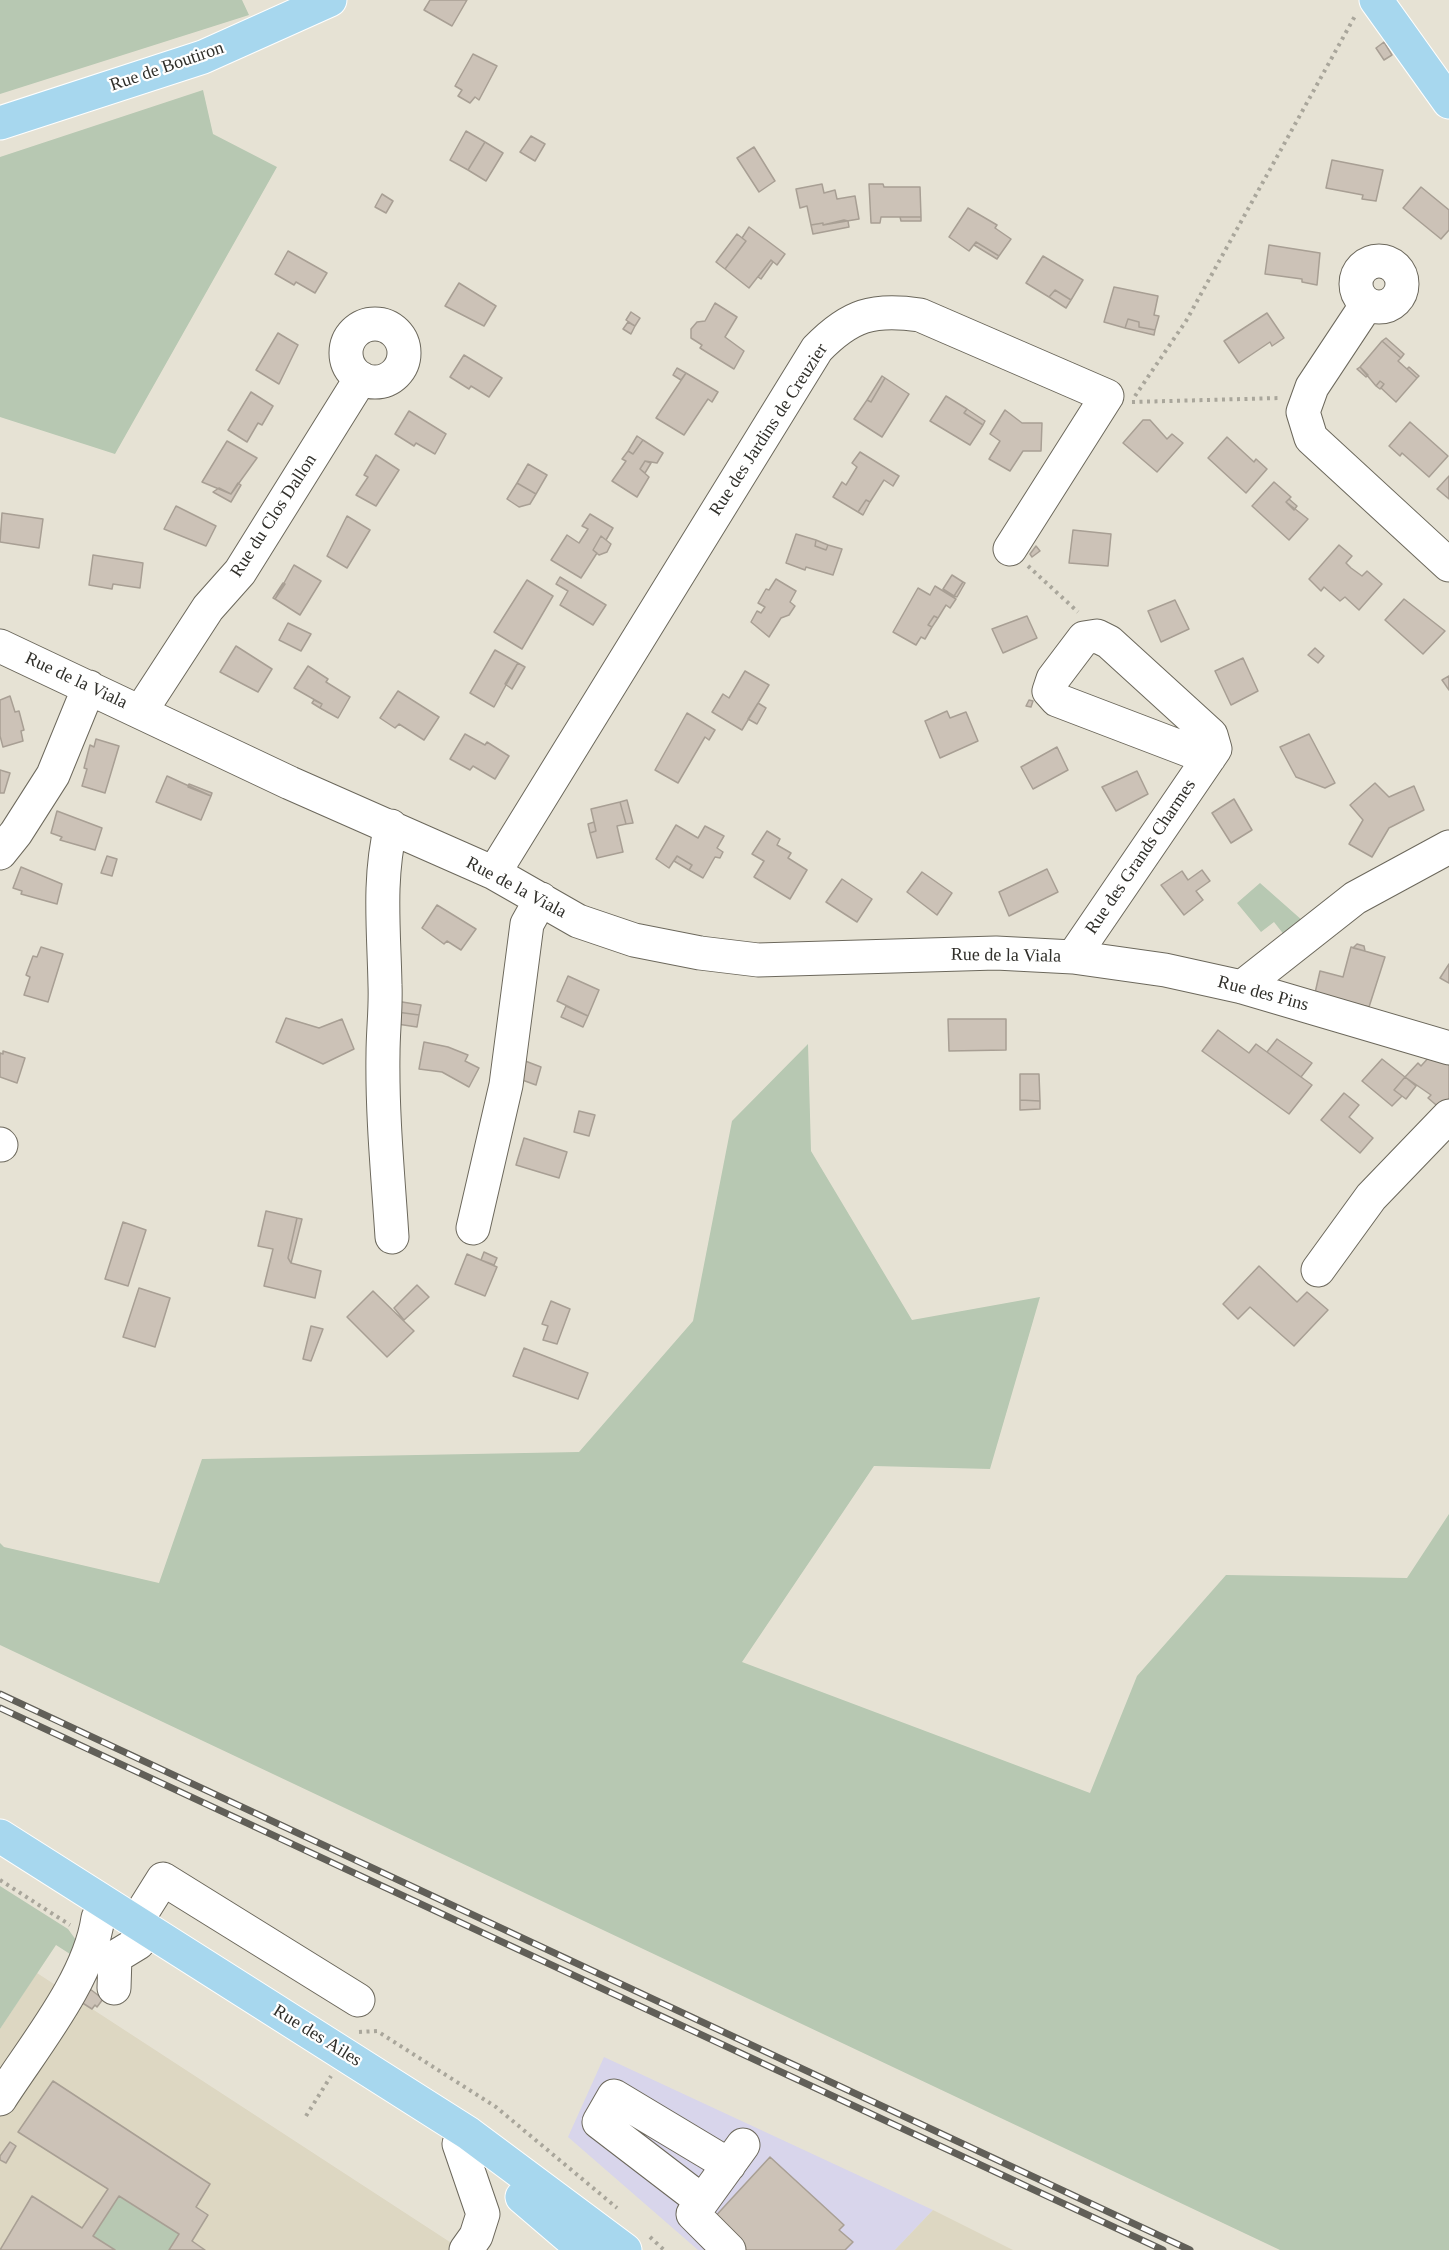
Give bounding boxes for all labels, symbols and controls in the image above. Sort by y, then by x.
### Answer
street label: Rue de Boutiron [107,37,227,97]
street label: Rue des Jardins de Creuzier [705,340,833,520]
street label: Rue du Clos Dallon [226,450,322,582]
street label: Rue de la Viala [21,648,131,714]
street label: Rue des Grands Charmes [1081,775,1201,939]
street label: Rue de la Viala [462,853,570,923]
street label: Rue de la Viala [951,944,1061,968]
street label: Rue des Pins [1215,972,1311,1016]
street label: Rue des Ailes [269,2000,365,2072]

